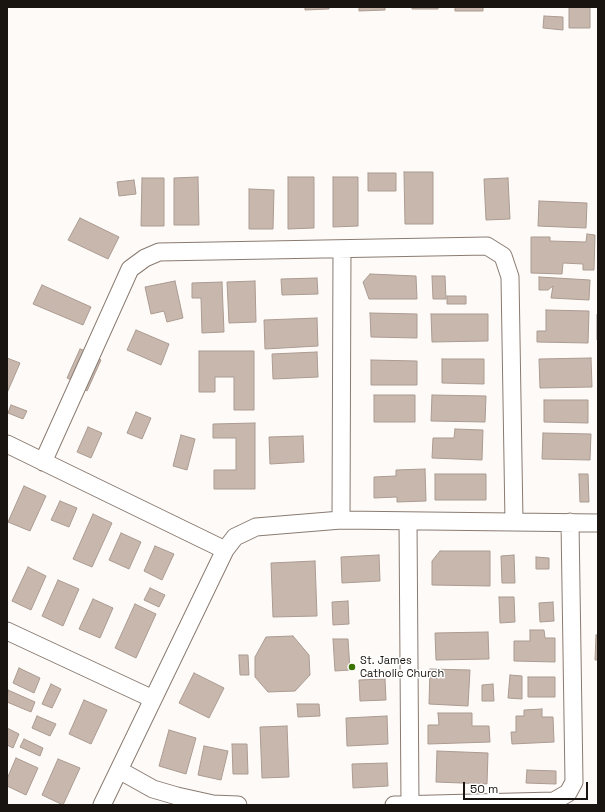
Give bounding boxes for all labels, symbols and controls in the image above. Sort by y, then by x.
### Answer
place label: St. James Catholic Church [360,654,444,680]
marker: St. James Catholic Church [347,662,357,672]
scale bar [465,774,590,800]
text: 50 m [470,781,498,797]

